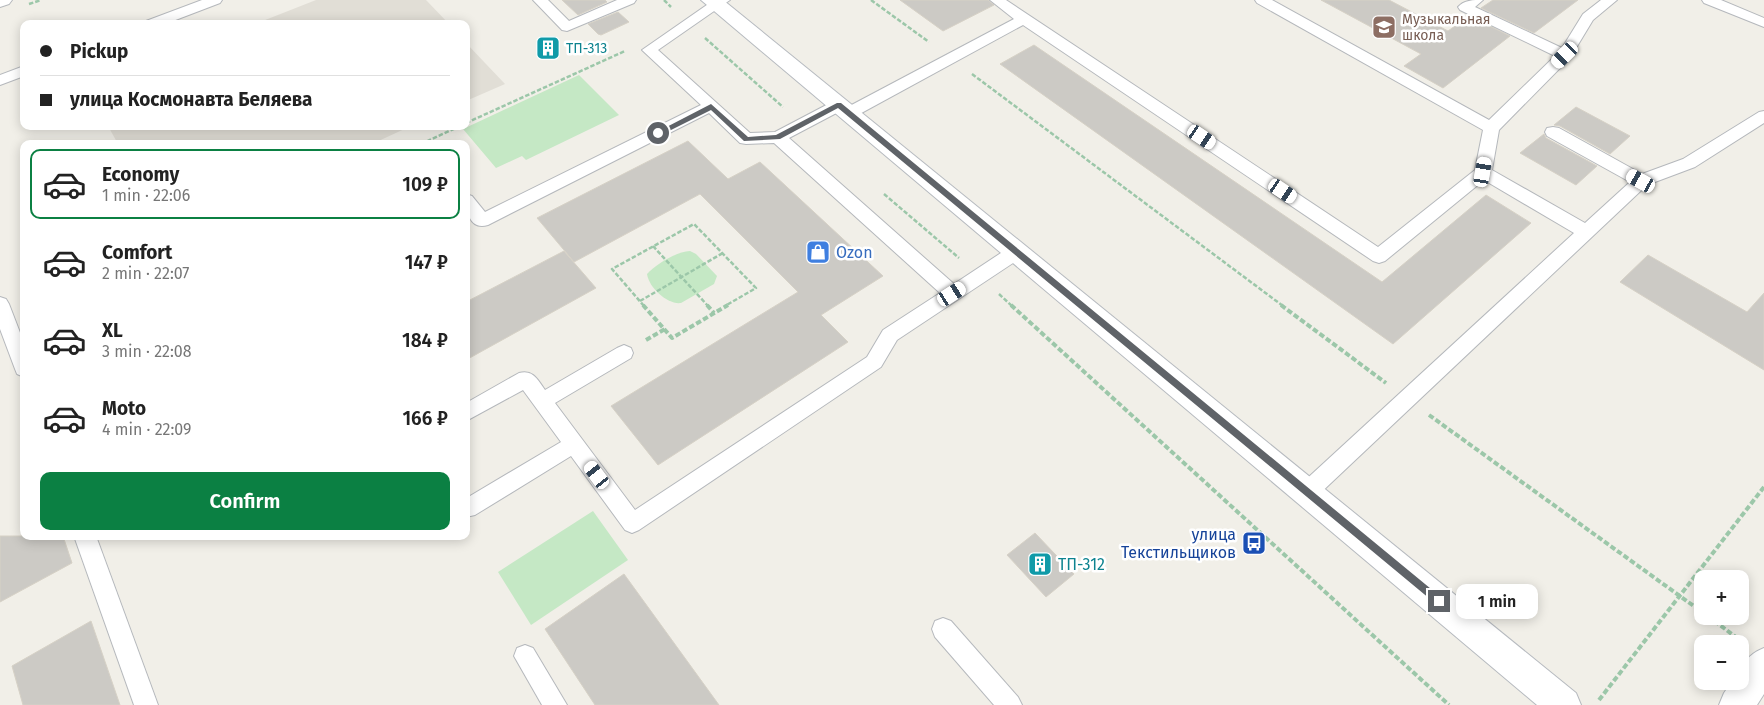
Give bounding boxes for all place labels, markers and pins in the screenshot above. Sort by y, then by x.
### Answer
place label: Музыкальная школа [1402,11,1491,44]
school or university icon: Музыкальная школа [1371,14,1397,40]
building icon: ТП-313 [535,35,561,61]
place label: ТП-313 [566,40,607,57]
shop icon: Ozon [805,239,831,265]
place label: Ozon [836,243,873,262]
place label: улица Текстильщиков [1121,525,1236,562]
bus stop icon: улица Текстильщиков [1241,530,1267,556]
building icon: ТП-312 [1027,551,1053,577]
place label: ТП-312 [1058,555,1105,574]

